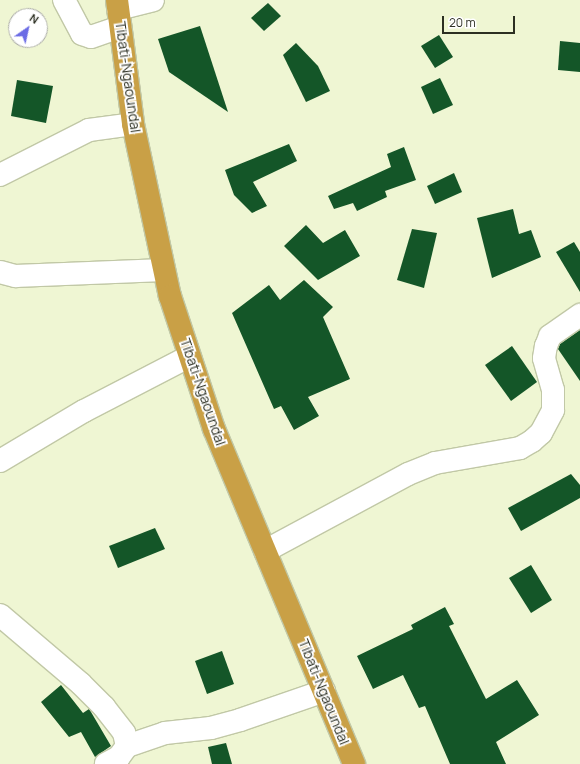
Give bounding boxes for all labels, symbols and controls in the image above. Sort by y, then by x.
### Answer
north arrow [8,8,48,48]
scale bar [444,8,517,34]
text: N [27,10,42,27]
text: 20 m [449,14,476,31]
street label: Tibati-Ngaoundal [112,20,144,134]
street label: Tibati-Ngaoundal [177,336,229,448]
street label: Tibati-Ngaoundal [295,637,353,747]

